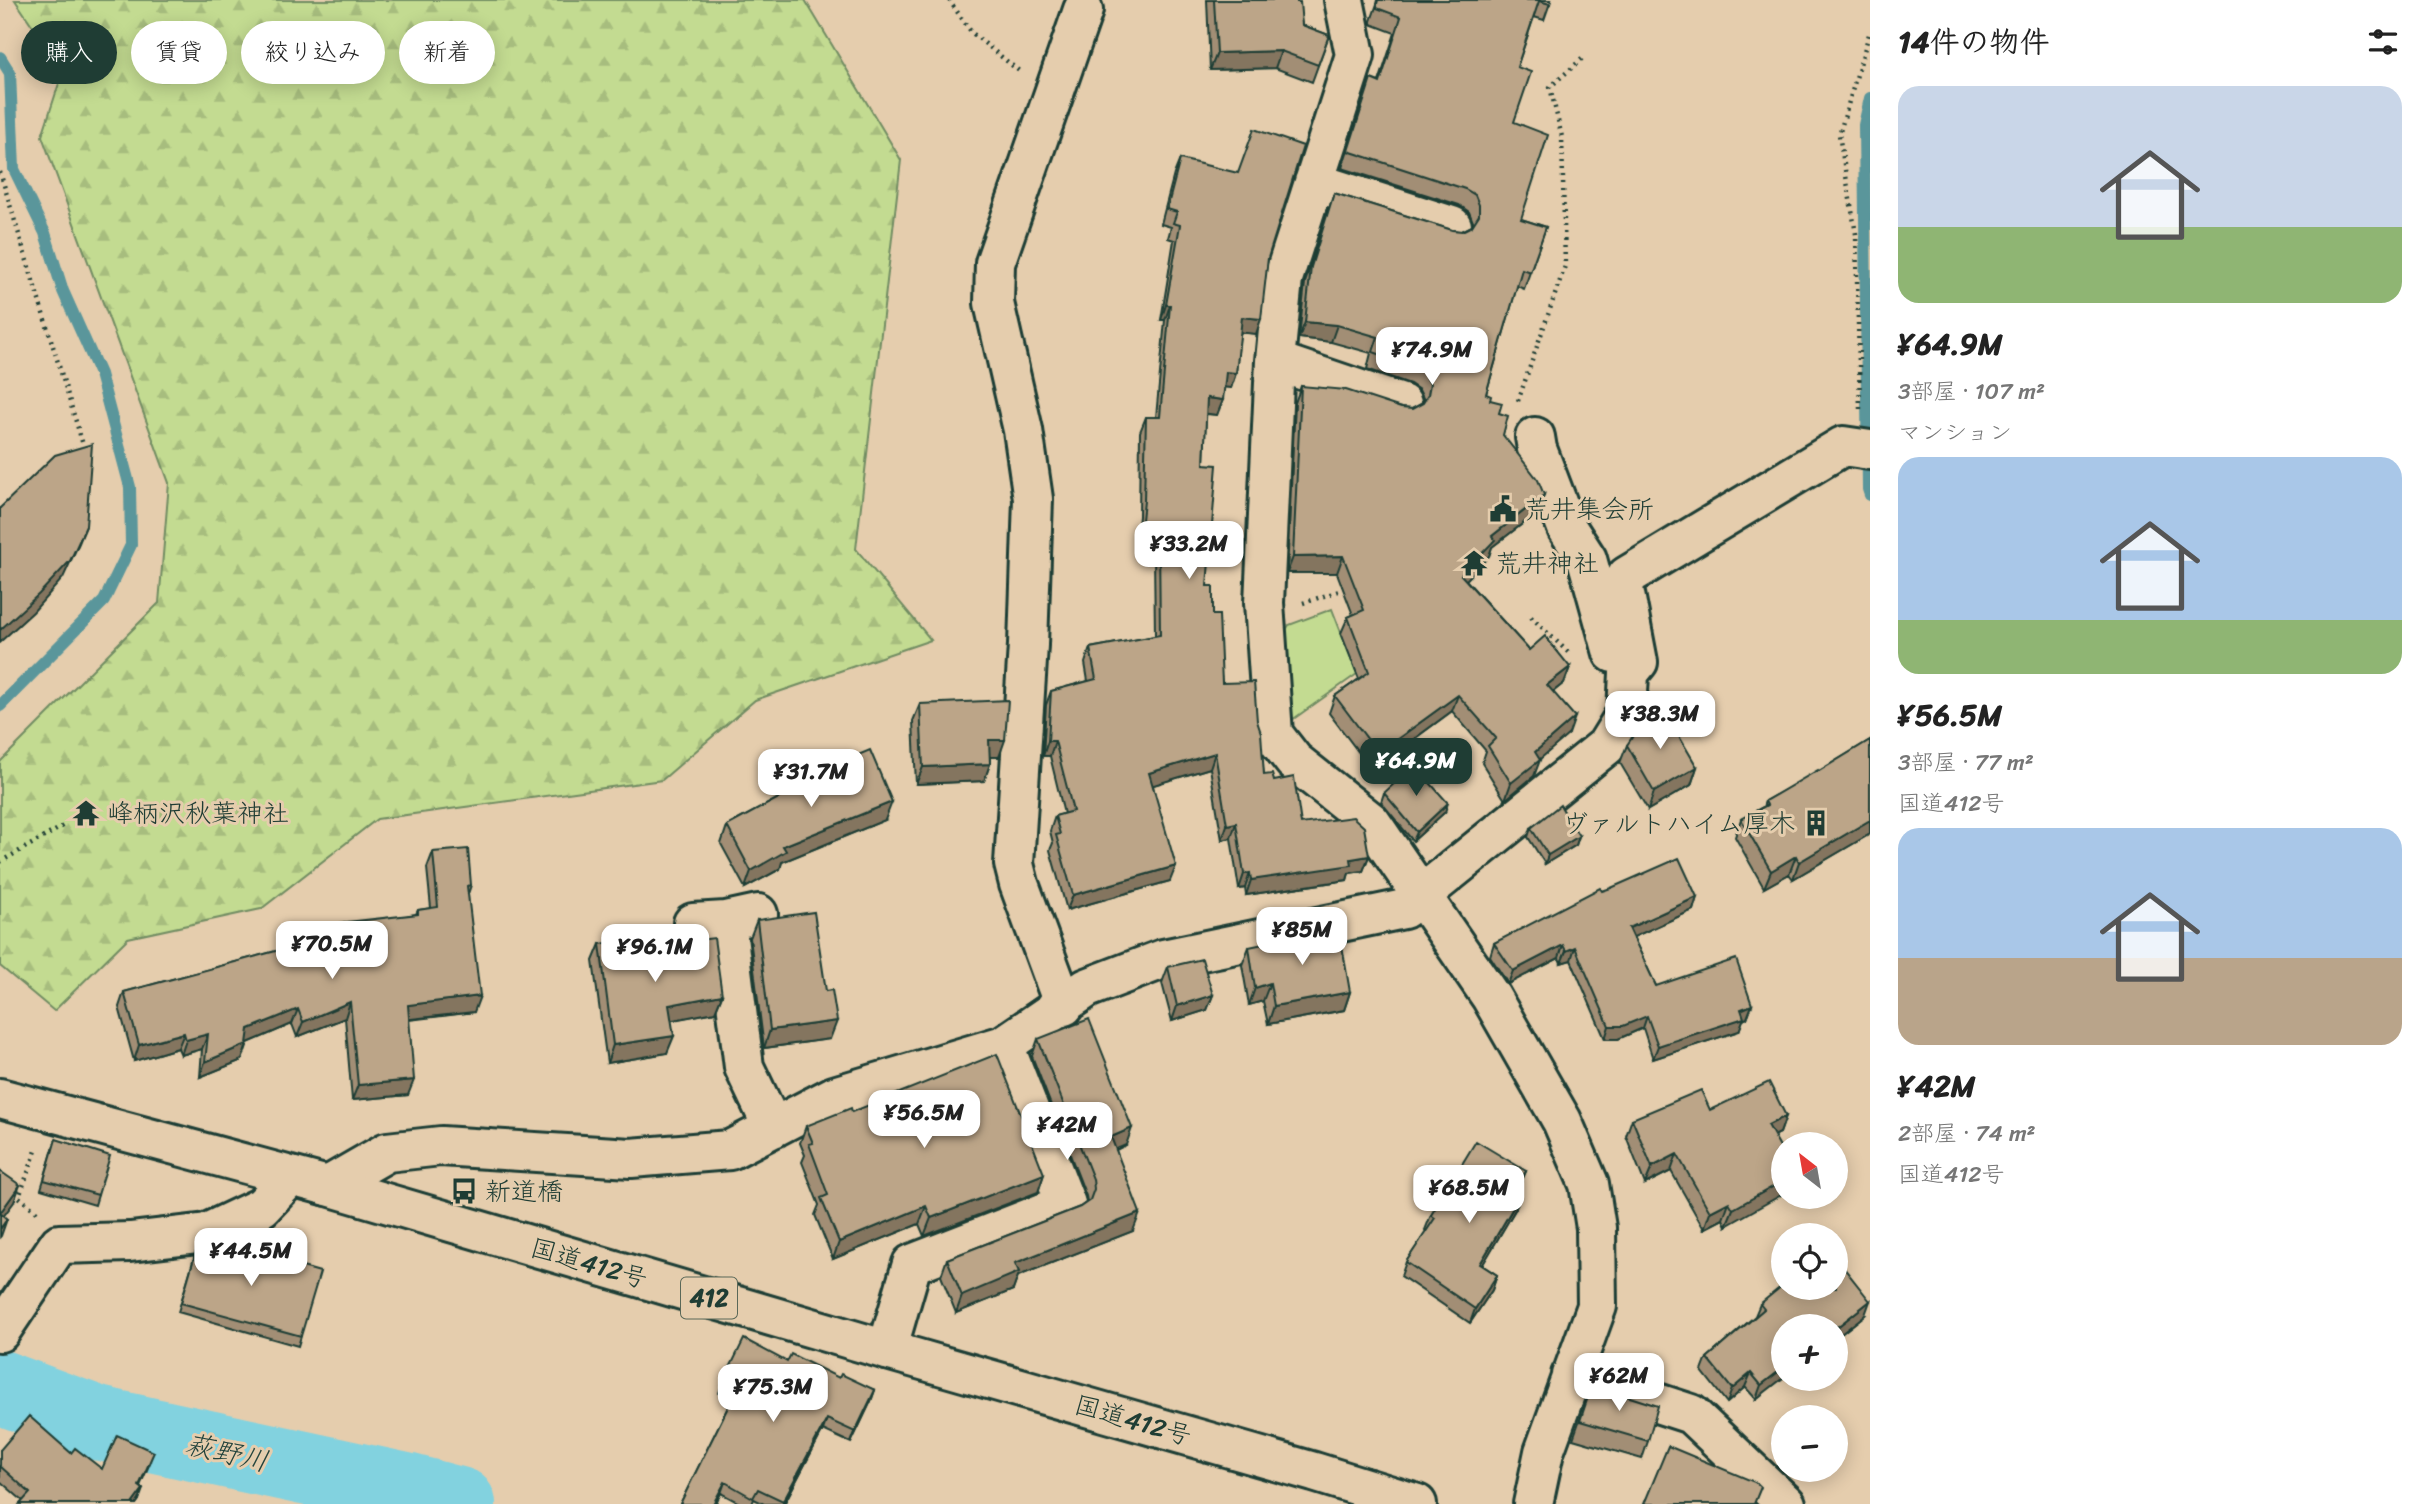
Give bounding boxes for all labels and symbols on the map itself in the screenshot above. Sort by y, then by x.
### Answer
pin: ¥74.9M [1375,328,1489,387]
place label: 荒井集会所 [1524,486,1654,532]
public building icon: 荒井集会所 [1488,494,1518,524]
pin: ¥33.2M [1132,522,1246,581]
place label: 荒井神社 [1495,540,1599,586]
temple icon: 荒井神社 [1459,548,1489,578]
pin: ¥38.3M [1603,692,1717,751]
pin: ¥64.9M [1359,738,1473,798]
pin: ¥31.7M [754,750,868,809]
place label: 峰柄沢秋葉神社 [107,790,289,836]
temple icon: 峰柄沢秋葉神社 [71,798,101,828]
place label: ヴァルトハイム厚木 [1562,800,1795,846]
building icon: ヴァルトハイム厚木 [1801,808,1831,838]
pin: ¥85M [1261,908,1343,967]
pin: ¥70.5M [275,922,389,981]
pin: ¥96.1M [598,925,712,984]
pin: ¥56.5M [867,1090,981,1150]
pin: ¥42M [1026,1102,1108,1162]
north arrow [1771,1132,1848,1209]
pin: ¥68.5M [1412,1166,1526,1225]
place label: 新道橋 [485,1168,563,1214]
bus stop icon: 新道橋 [449,1176,479,1206]
street label: 国道412号 [525,1224,653,1302]
pin: ¥44.5M [194,1228,308,1288]
road number: 412 [681,1278,737,1318]
pin: ¥62M [1578,1354,1660,1413]
pin: ¥75.3M [716,1364,830,1424]
street label: 国道412号 [1069,1381,1197,1459]
water label: 萩野川 [180,1419,273,1486]

